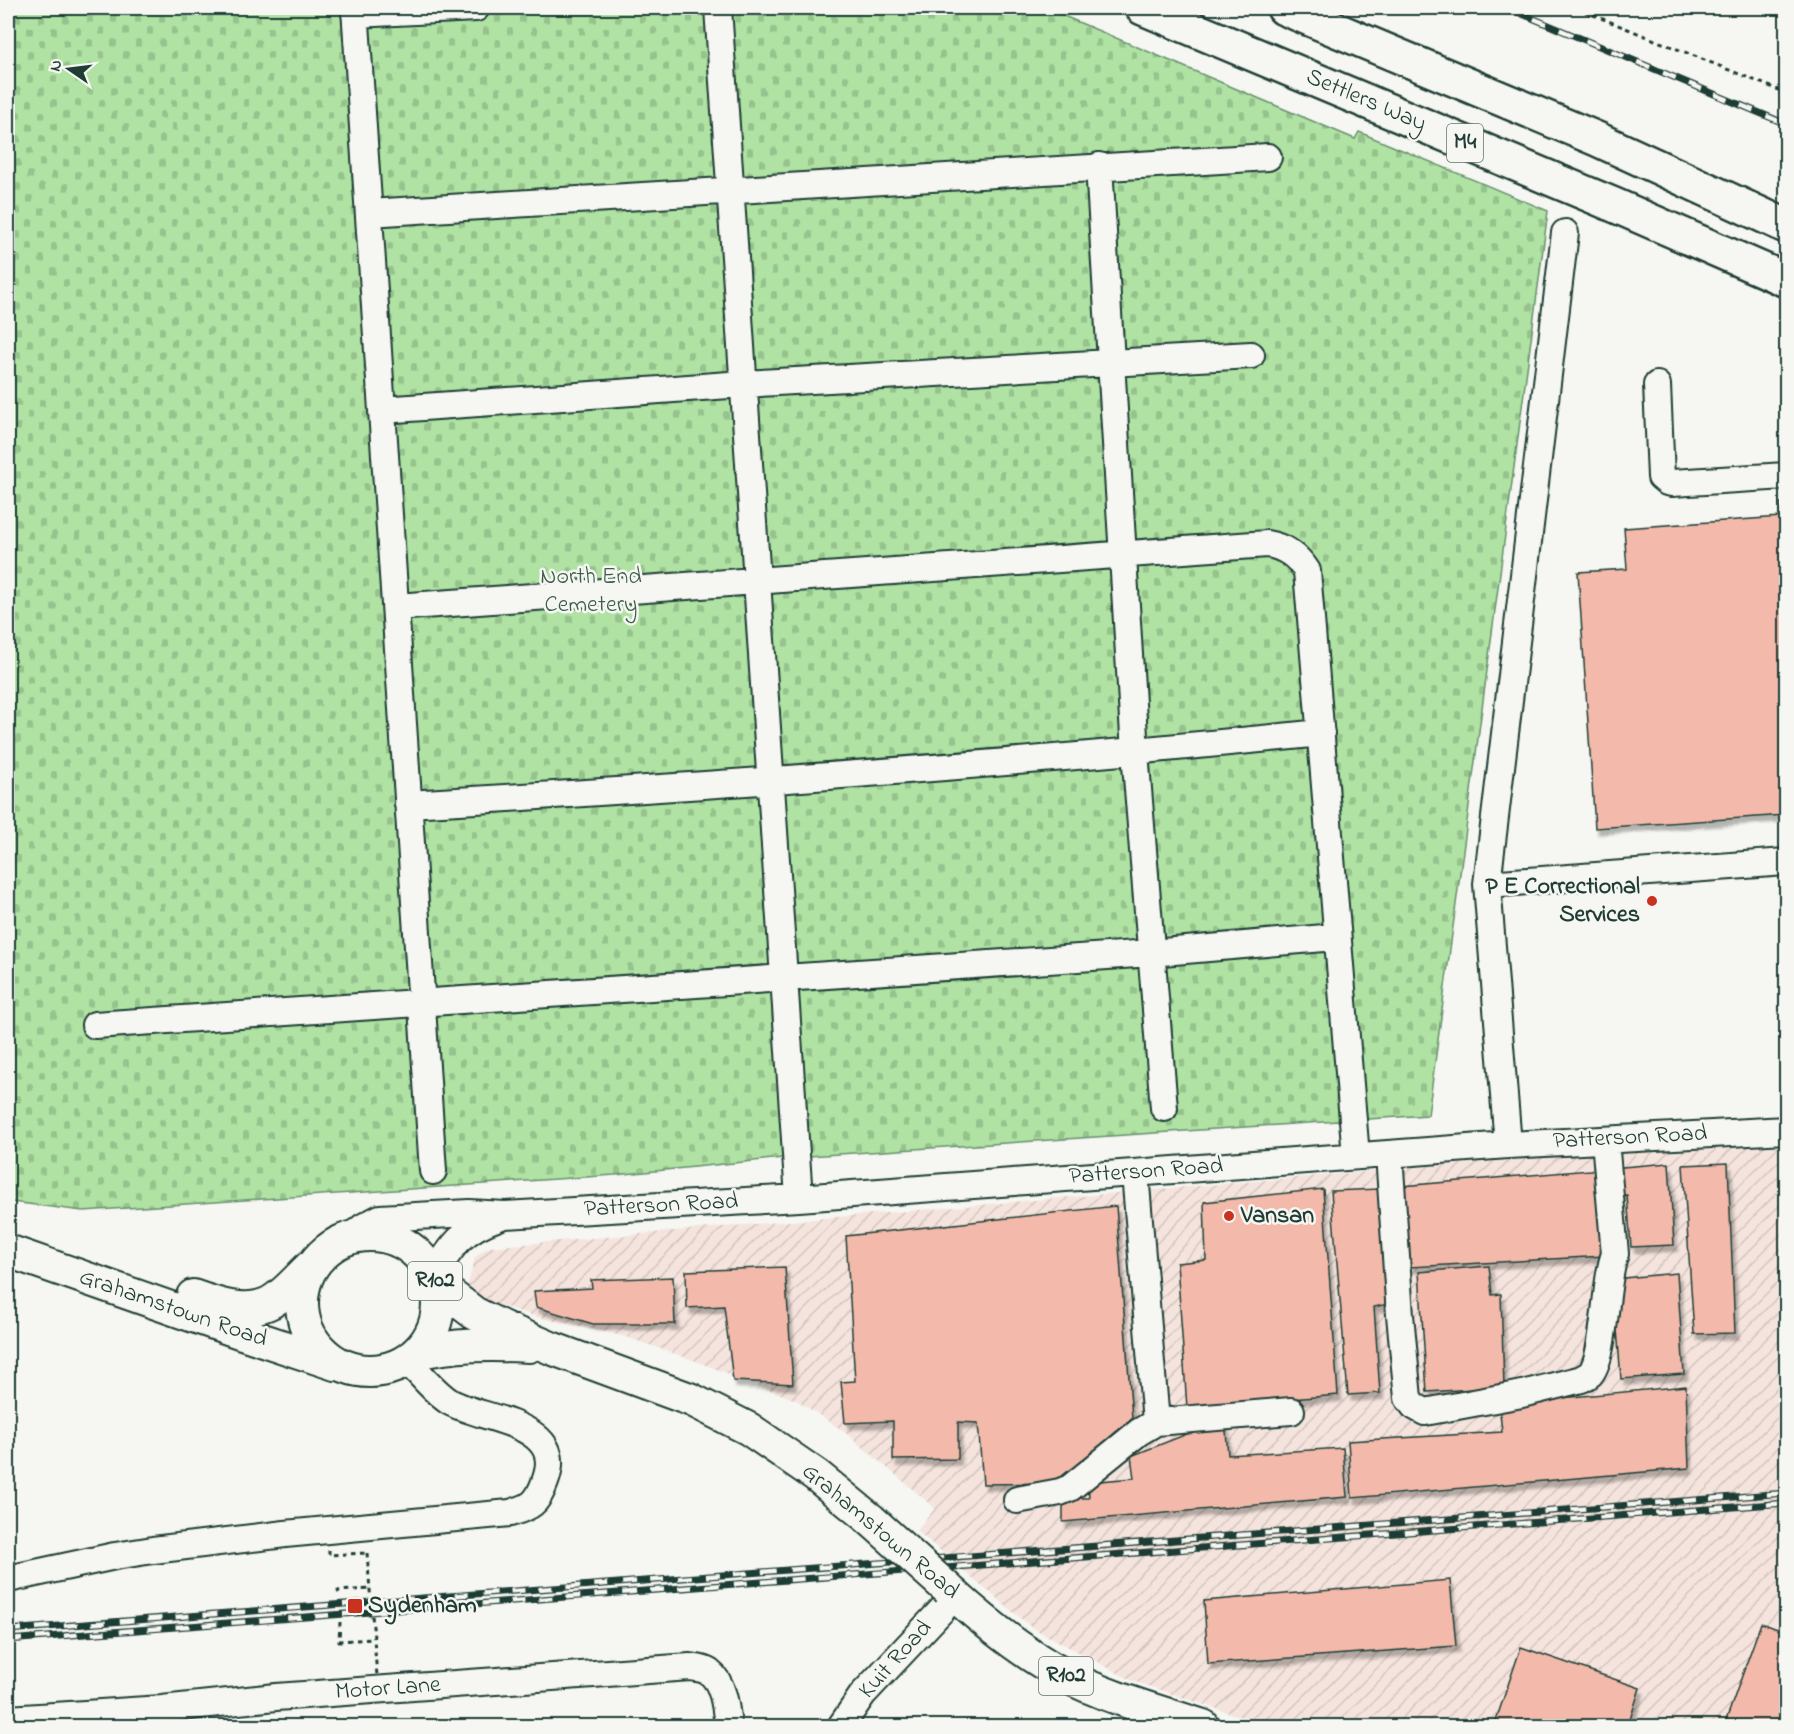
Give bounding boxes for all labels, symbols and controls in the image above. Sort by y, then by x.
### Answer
north arrow [39,39,99,99]
text: N [43,58,69,74]
street label: Settlers Way [1300,60,1432,143]
road number: M4 [1447,124,1483,162]
park label: North End Cemetery [540,560,642,624]
place label: P E Correctional Services [1485,870,1640,933]
marker: P E Correctional Services [1645,894,1659,908]
street label: Patterson Road [1552,1116,1709,1160]
street label: Patterson Road [1068,1149,1225,1195]
street label: Patterson Road [583,1184,740,1228]
place label: Vansan [1240,1199,1314,1234]
marker: Vansan [1222,1209,1236,1223]
street label: Grahamstown Road [74,1260,272,1358]
road number: R102 [408,1262,462,1300]
street label: Grahamstown Road [793,1455,967,1609]
place label: Sydenham [368,1589,477,1625]
marker: Sydenham [346,1597,364,1615]
street label: Kuit Road [851,1612,941,1707]
road number: R102 [1039,1657,1093,1695]
street label: Motor Lane [334,1668,442,1710]

